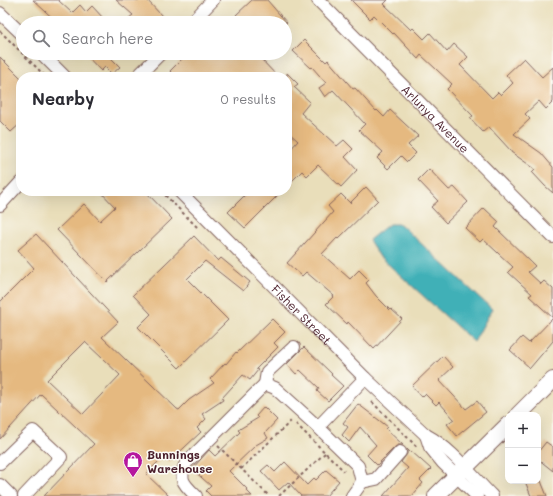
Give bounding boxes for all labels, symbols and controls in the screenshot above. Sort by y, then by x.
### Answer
search box [16,16,292,60]
icon: search [30,27,52,49]
text: Search here [62,28,153,48]
street label: Arlunya Avenue [398,81,473,156]
text: Nearby [32,87,94,109]
text: 0 results [221,90,276,107]
street label: Fisher Street [268,281,335,348]
map controls [505,412,541,484]
button: + [505,412,541,448]
place label: Bunnings Warehouse [147,446,212,476]
button: − [505,448,541,484]
shop icon: Bunnings Warehouse [122,450,144,478]

